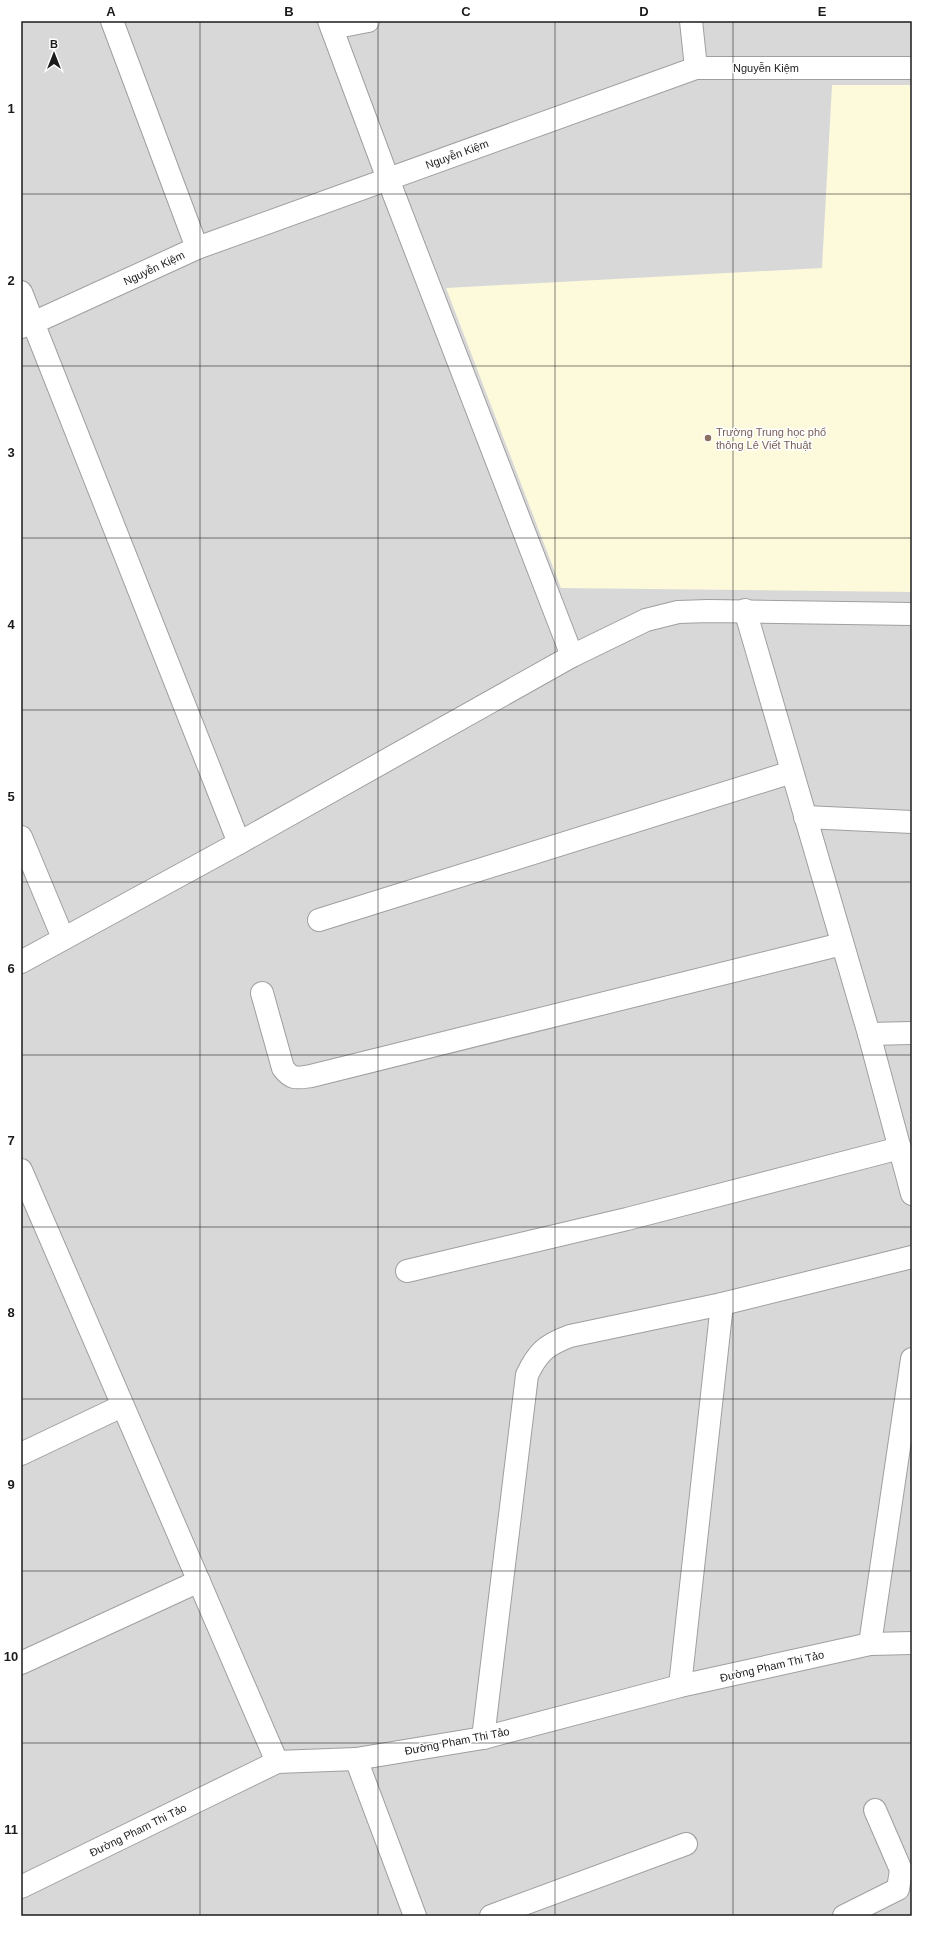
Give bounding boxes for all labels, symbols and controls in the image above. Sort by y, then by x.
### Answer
text: A [106,4,116,19]
text: B [284,4,294,19]
text: C [461,4,471,19]
text: D [639,4,649,19]
text: E [818,4,827,19]
north arrow [34,34,74,74]
text: B [50,38,58,50]
street label: Nguyễn Kiệm [733,62,799,74]
text: 1 [7,101,15,116]
street label: Nguyễn Kiệm [424,137,490,171]
street label: Nguyễn Kiệm [122,249,186,287]
text: 2 [7,273,15,288]
place label: Trường Trung học phổ thông Lê Viết Thuật [716,426,826,451]
marker: Trường Trung học phổ thông Lê Viết Thuật [703,433,713,443]
text: 3 [7,445,15,460]
text: 4 [7,617,15,632]
text: 5 [7,789,15,804]
text: 6 [7,961,15,976]
text: 7 [7,1133,15,1148]
text: 8 [7,1305,15,1320]
text: 9 [7,1477,15,1492]
street label: Đường Pham Thi Tảo [719,1648,825,1684]
text: 10 [4,1649,18,1664]
street label: Đường Pham Thi Tảo [404,1725,510,1757]
street label: Đường Pham Thi Tảo [88,1801,188,1859]
text: 11 [4,1822,18,1837]

